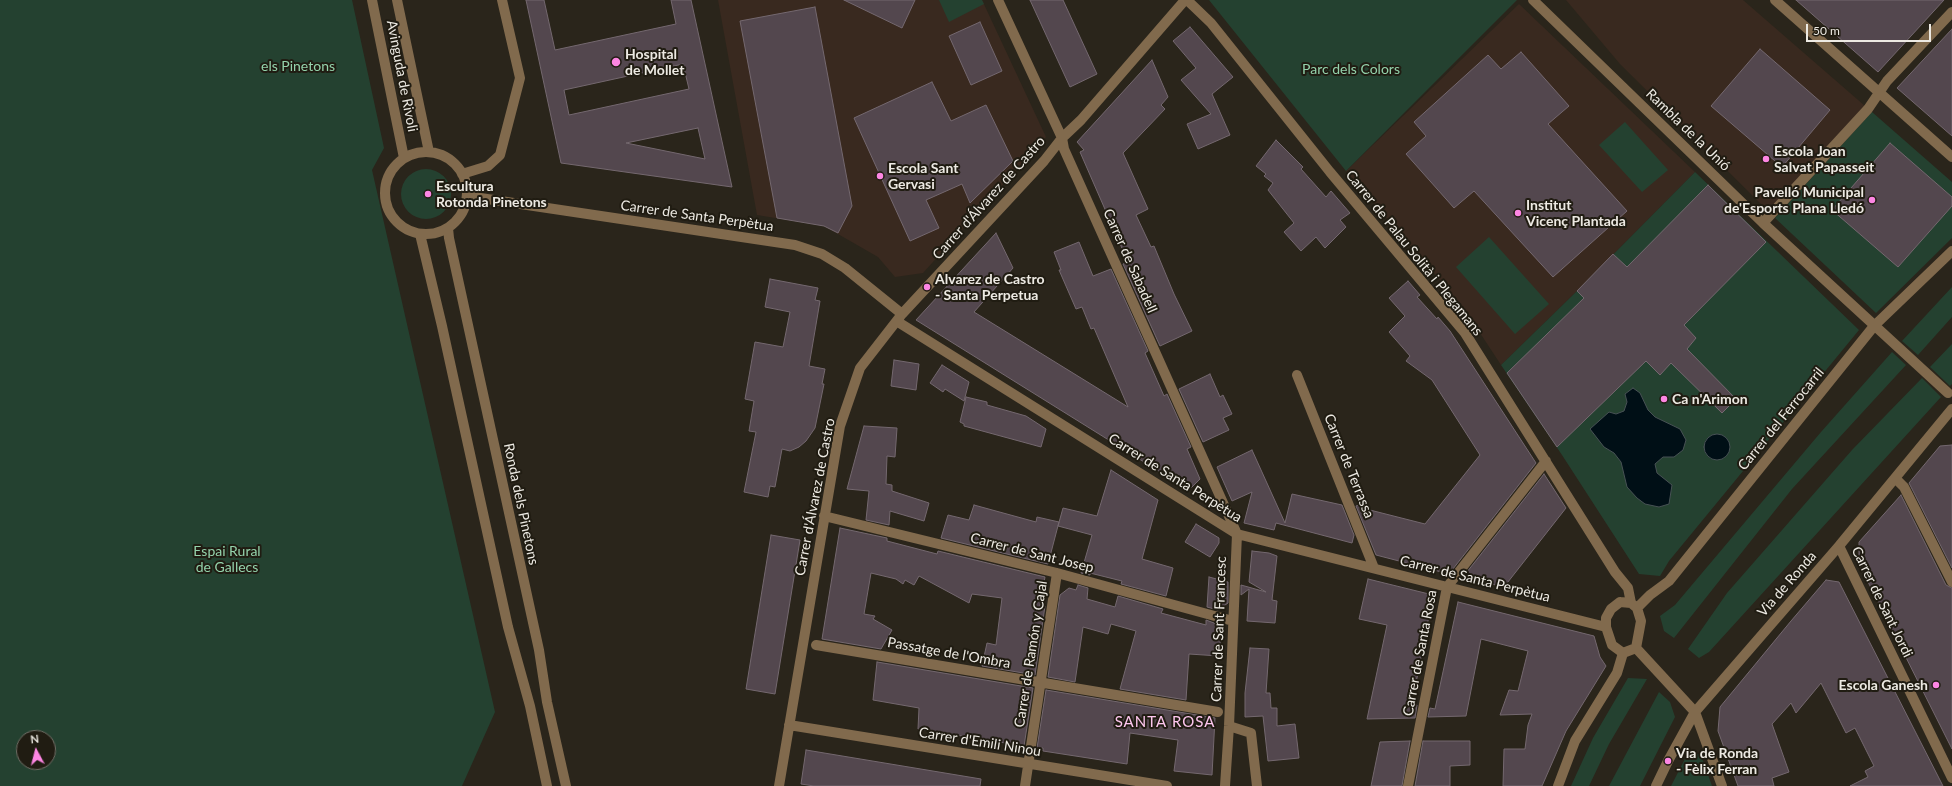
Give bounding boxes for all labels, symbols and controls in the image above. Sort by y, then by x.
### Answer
scale bar [1808,16,1933,42]
street label: Avinguda de Rivoli [383,19,421,133]
text: 50 m [1813,23,1840,38]
place label: Hospital de Mollet [625,46,684,78]
marker: Hospital de Mollet [610,56,622,68]
park label: els Pinetons [261,58,335,74]
park label: Parc dels Colors [1302,61,1400,77]
street label: Rambla de la Unió [1642,86,1734,174]
street label: Carrer d'Álvarez de Castro [929,133,1049,263]
place label: Escola Joan Salvat Papasseit [1774,143,1874,176]
marker: Escola Joan Salvat Papasseit [1761,154,1771,164]
place label: Escola Sant Gervasi [888,160,958,192]
street label: Carrer de Palau Solità i Plegamans [1342,167,1486,339]
marker: Escola Sant Gervasi [875,171,885,181]
place label: Escultura Rotonda Pinetons [436,178,547,210]
place label: Pavelló Municipal de'Esports Plana Lledó [1724,184,1864,216]
marker: Escultura Rotonda Pinetons [423,189,433,199]
marker: Pavelló Municipal de'Esports Plana Lledó [1867,195,1877,205]
street label: Carrer de Santa Perpètua [619,197,775,235]
place label: Institut Vicenç Plantada [1526,197,1626,230]
street label: Carrer de Sabadell [1100,206,1160,316]
marker: Institut Vicenç Plantada [1513,208,1523,218]
place label: Alvarez de Castro - Santa Perpetua [935,271,1044,304]
marker: Alvarez de Castro - Santa Perpetua [922,282,932,292]
street label: Carrer del Ferrocarril [1734,364,1828,474]
place label: Ca n'Arimon [1672,391,1748,407]
marker: Ca n'Arimon [1659,394,1669,404]
street label: Carrer de Terrassa [1320,411,1378,521]
street label: Carrer d'Álvarez de Castro [791,417,839,577]
street label: Carrer de Santa Perpètua [1105,430,1245,526]
street label: Ronda dels Pinetons [500,441,542,567]
street label: Carrer de Sant Josep [968,530,1096,576]
park label: Espai Rural de Gallecs [193,543,261,576]
street label: Carrer de Sant Jordi [1848,544,1916,660]
street label: Via de Ronda [1754,548,1820,620]
street label: Carrer de Santa Perpètua [1398,552,1552,606]
street label: Carrer de Sant Francesc [1208,556,1230,702]
street label: Carrer de Ramón y Cajal [1011,579,1051,729]
street label: Carrer de Santa Rosa [1400,589,1440,717]
street label: Passatge de l'Ombra [886,634,1012,672]
place label: Escola Ganesh [1839,677,1928,693]
marker: Escola Ganesh [1931,680,1941,690]
district label: SANTA ROSA [1115,713,1215,731]
street label: Carrer d'Emili Ninou [918,724,1042,760]
north arrow [16,730,56,770]
text: N [30,732,40,746]
place label: Via de Ronda - Fèlix Ferran [1676,745,1758,778]
marker: Via de Ronda - Fèlix Ferran [1663,756,1673,766]

